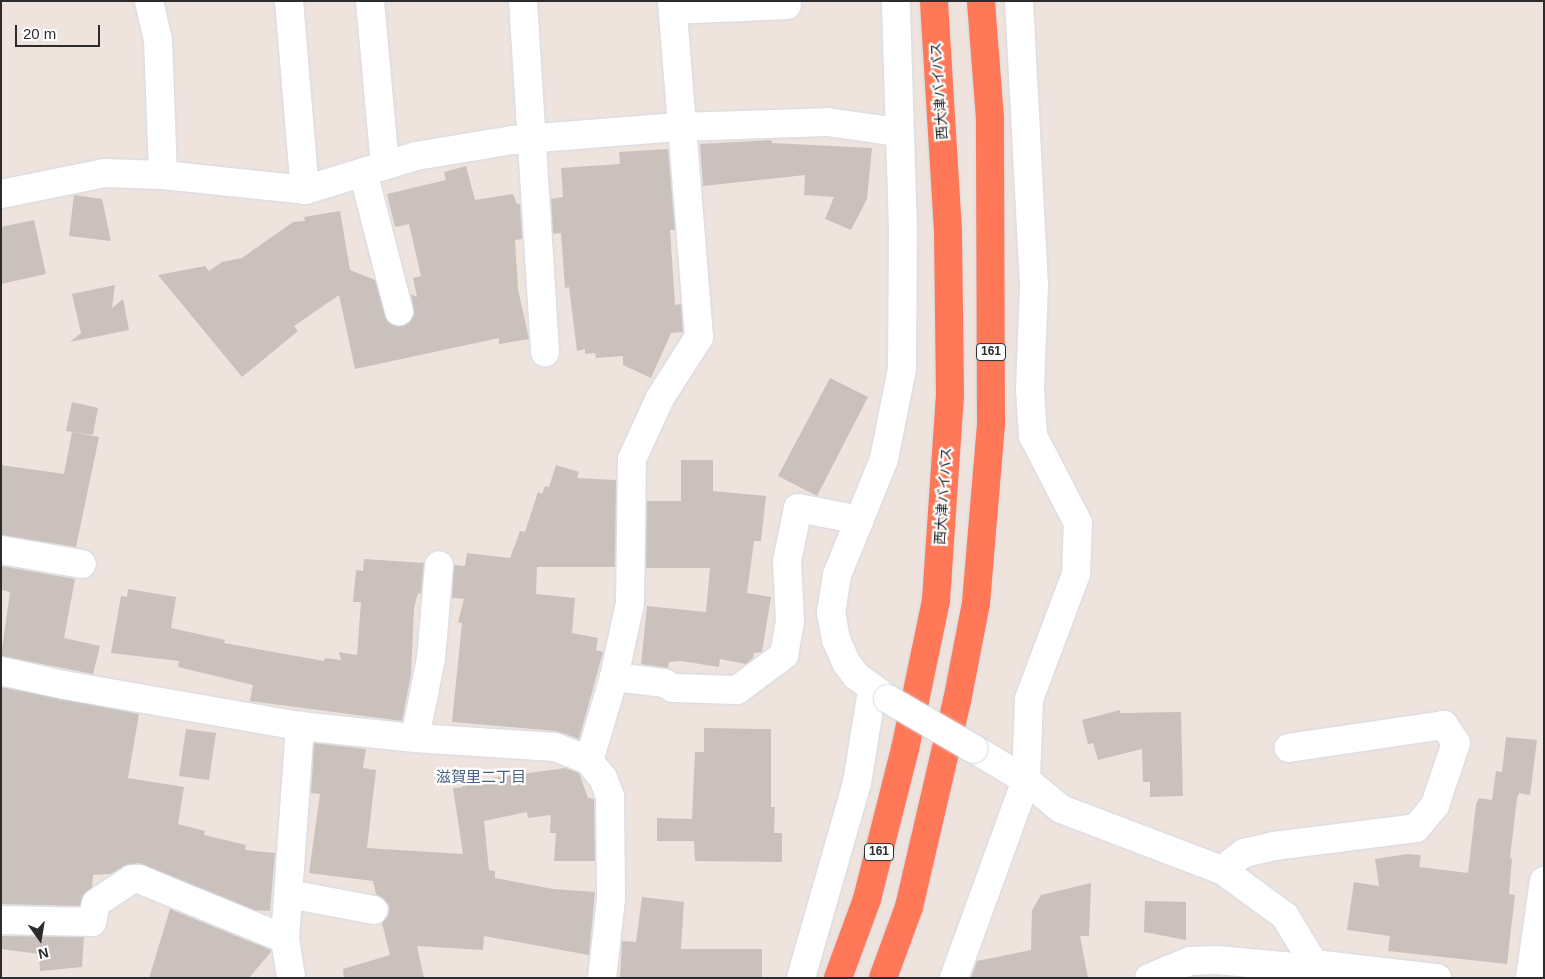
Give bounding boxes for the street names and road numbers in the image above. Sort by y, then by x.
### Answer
street label: 西大津バイパス [927,42,951,140]
road number: 161 [975,342,1007,362]
street label: 西大津バイパス [931,447,955,545]
road number: 161 [863,842,895,862]

